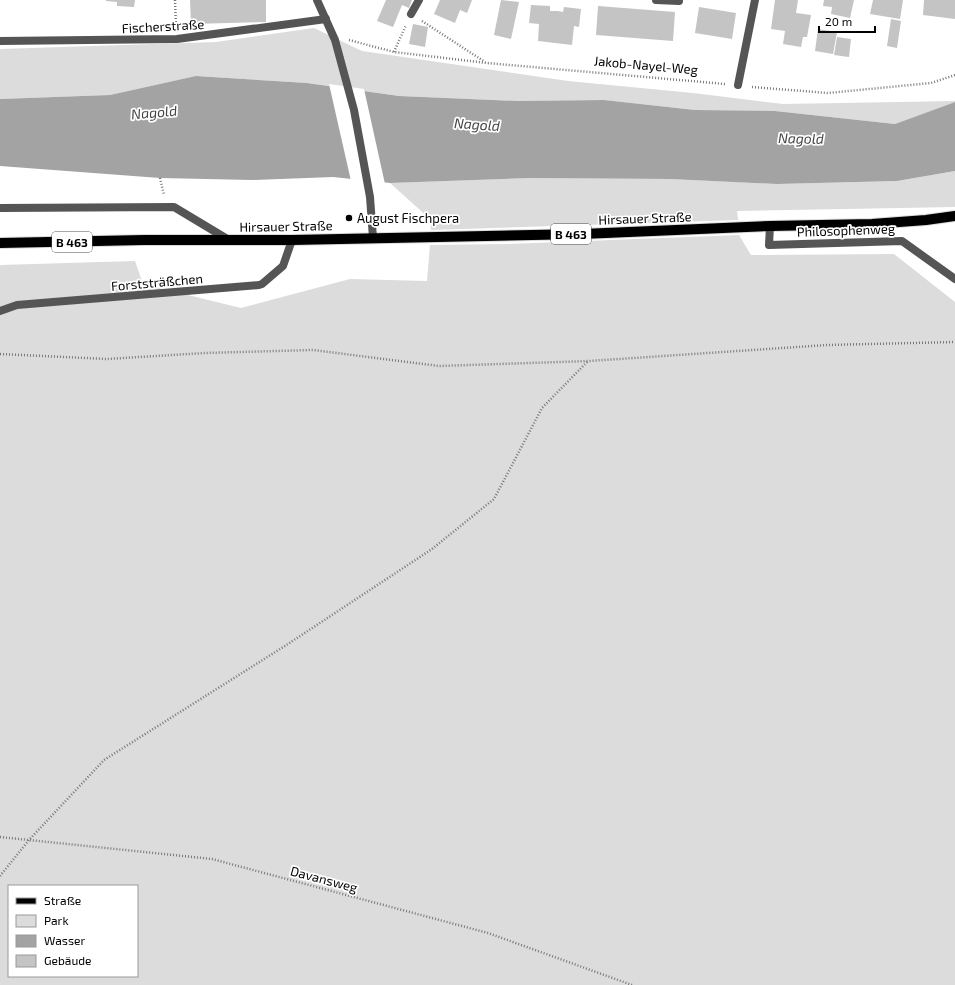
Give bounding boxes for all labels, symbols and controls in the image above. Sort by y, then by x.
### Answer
scale bar [819,8,875,34]
text: 20 m [825,14,852,28]
street label: Fischerstraße [121,16,205,36]
street label: Jakob-Nayel-Weg [593,52,699,78]
water label: Nagold [130,102,178,122]
water label: Nagold [454,114,500,134]
water label: Nagold [778,129,824,147]
street label: Hirsauer Straße [598,208,692,228]
place label: August Fischpera [357,210,459,226]
marker: August Fischpera [344,213,354,223]
street label: Hirsauer Straße [239,217,333,235]
street label: Philosophenweg [797,220,895,240]
road number: B 463 [551,224,591,244]
road number: B 463 [52,232,92,252]
street label: Forststräßchen [110,270,204,294]
street label: Davansweg [289,862,359,896]
legend [8,885,138,977]
text: Straße [44,893,81,907]
text: Park [44,913,69,927]
text: Wasser [44,933,85,947]
text: Gebäude [44,953,92,967]

